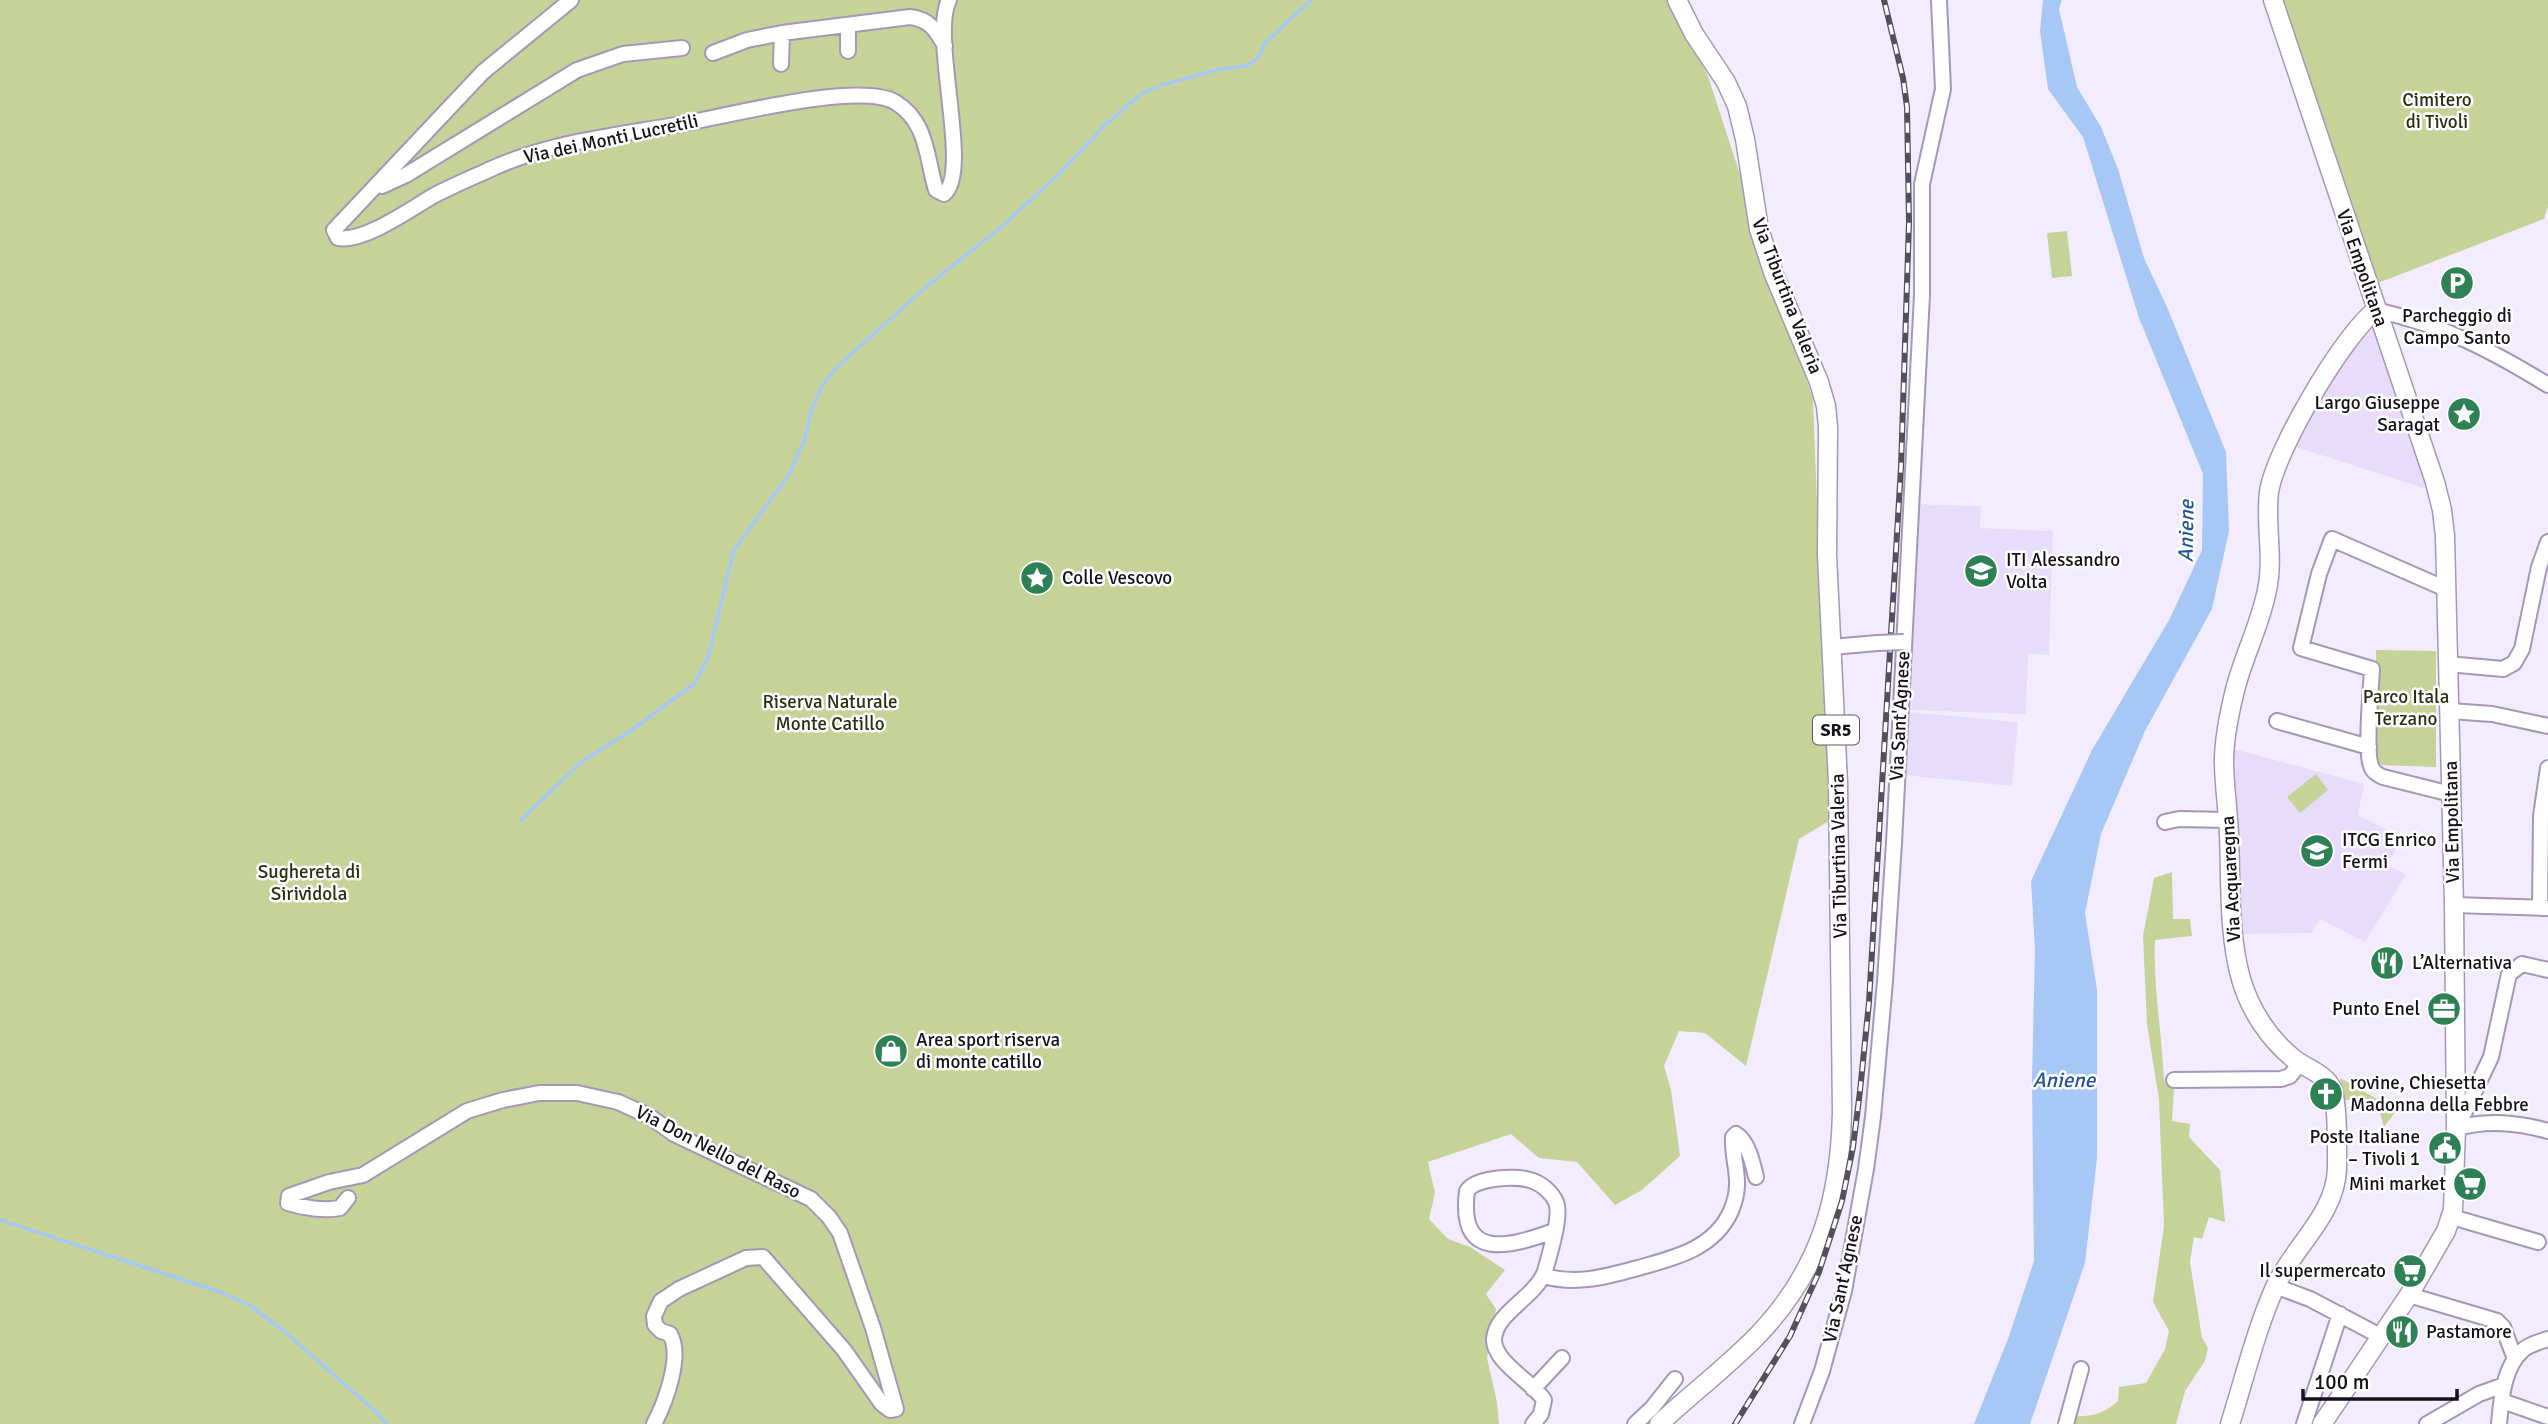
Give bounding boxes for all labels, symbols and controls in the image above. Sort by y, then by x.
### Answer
park label: Cimitero di Tivoli [2402,88,2472,134]
street label: Via dei Monti Lucretili [521,109,701,169]
street label: Via Empolitana [2331,206,2393,330]
street label: Via Tiburtina Valeria [1746,215,1828,377]
parking icon: Parcheggio di Campo Santo [2438,264,2476,302]
place label: Parcheggio di Campo Santo [2402,304,2512,350]
place label: Largo Giuseppe Saragat [2314,391,2440,437]
place icon: Largo Giuseppe Saragat [2445,395,2483,433]
water label: Aniene [2172,498,2200,562]
place label: ITI Alessandro Volta [2006,548,2120,594]
school or university icon: ITI Alessandro Volta [1962,552,2000,590]
place icon: Colle Vescovo [1018,559,1056,597]
place label: Colle Vescovo [1062,566,1172,590]
street label: Via Sant'Agnese [1885,650,1915,782]
park label: Parco Itala Terzano [2363,685,2449,731]
park label: Riserva Naturale Monte Catillo [762,690,898,736]
road number: SR5 [1813,716,1859,744]
street label: Via Empolitana [2439,761,2465,883]
street label: Via Tiburtina Valeria [1826,773,1852,939]
street label: Via Acquaregna [2216,815,2246,943]
place label: ITCG Enrico Fermi [2342,828,2437,874]
school or university icon: ITCG Enrico Fermi [2298,832,2336,870]
park label: Sughereta di Sirividola [258,860,360,906]
restaurant icon: L’Alternativa [2368,944,2406,982]
place label: L’Alternativa [2412,951,2512,975]
office icon: Punto Enel [2425,990,2463,1028]
place label: Punto Enel [2332,997,2420,1021]
place label: Area sport riserva di monte catillo [916,1028,1060,1074]
shop icon: Area sport riserva di monte catillo [872,1032,910,1070]
water label: Aniene [2033,1067,2097,1093]
place label: rovine, Chiesetta Madonna della Febbre [2350,1071,2529,1117]
church icon: rovine, Chiesetta Madonna della Febbre [2307,1075,2345,1113]
street label: Via Don Nello del Raso [631,1100,805,1204]
place label: Poste Italiane – Tivoli 1 [2309,1125,2420,1171]
public building icon: Poste Italiane – Tivoli 1 [2426,1129,2464,1167]
supermarket icon: Mini market [2451,1165,2489,1203]
place label: Mini market [2349,1172,2446,1196]
street label: Via Sant'Agnese [1818,1213,1868,1345]
supermarket icon: Il supermercato [2391,1252,2429,1290]
place label: Il supermercato [2259,1259,2386,1283]
restaurant icon: Pastamore [2383,1313,2421,1351]
place label: Pastamore [2426,1320,2512,1344]
scale bar [2303,1358,2457,1402]
text: 100 m [2314,1369,2369,1395]

